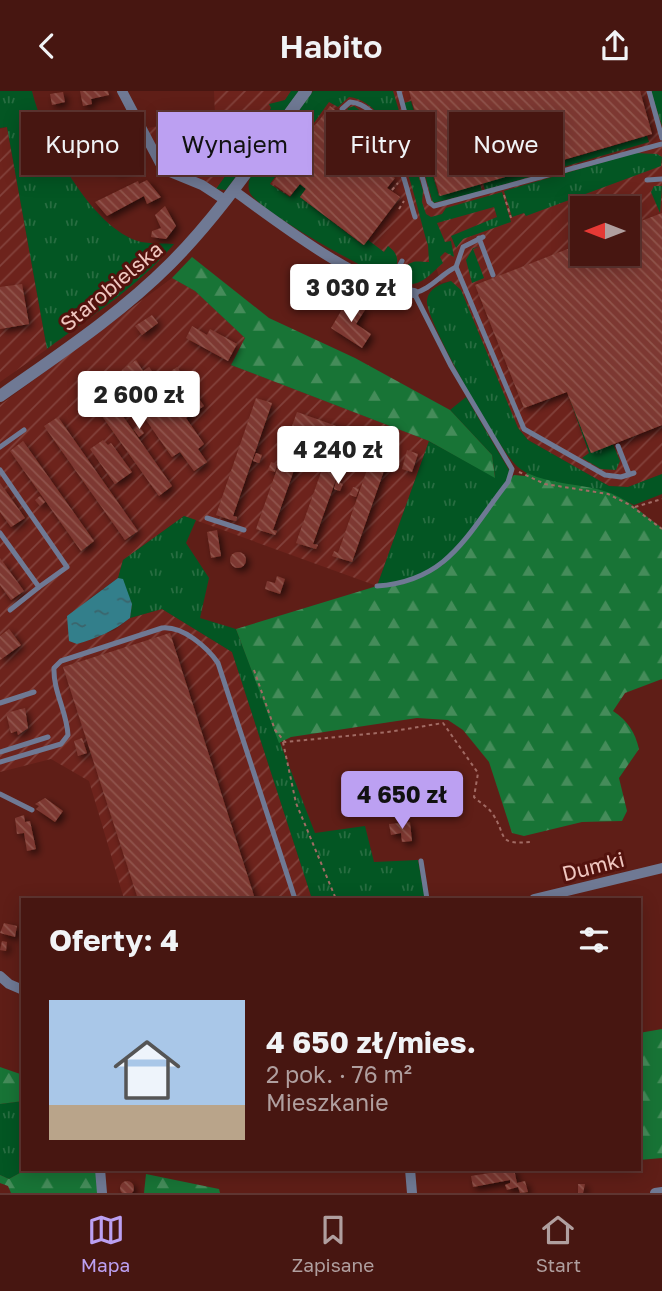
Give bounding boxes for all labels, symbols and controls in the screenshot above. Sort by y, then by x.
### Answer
icon: back [28,27,66,65]
text: Habito [280,27,382,65]
icon: share [596,27,634,65]
chip: Kupno [21,112,144,175]
chip: Wynajem [158,112,312,175]
chip: Filtry [326,112,435,175]
chip: Nowe [449,112,563,175]
north arrow [570,196,640,266]
map controls [570,196,640,266]
street label: Starobielska [54,236,168,336]
pin: 3 030 zł [279,265,423,324]
text: 3 030 zł [306,273,396,301]
pin: 2 600 zł [67,371,211,431]
text: 2 600 zł [94,380,184,408]
pin: 4 240 zł [266,427,410,486]
text: 4 240 zł [293,435,383,463]
pin: 4 650 zł [330,771,474,831]
text: 4 650 zł [357,780,447,808]
street label: Dumki [559,846,627,886]
icon: filters [575,921,613,959]
text: Oferty: 4 [49,922,179,958]
text: 4 650 zł/mies. [266,1024,476,1060]
icon: home [105,1028,189,1112]
text: 2 pok. · 76 m² [266,1060,412,1088]
text: Mieszkanie [266,1088,389,1116]
tab: Mapa [81,1211,130,1276]
tab: Zapisane [292,1211,374,1276]
tab: Start [536,1211,581,1276]

